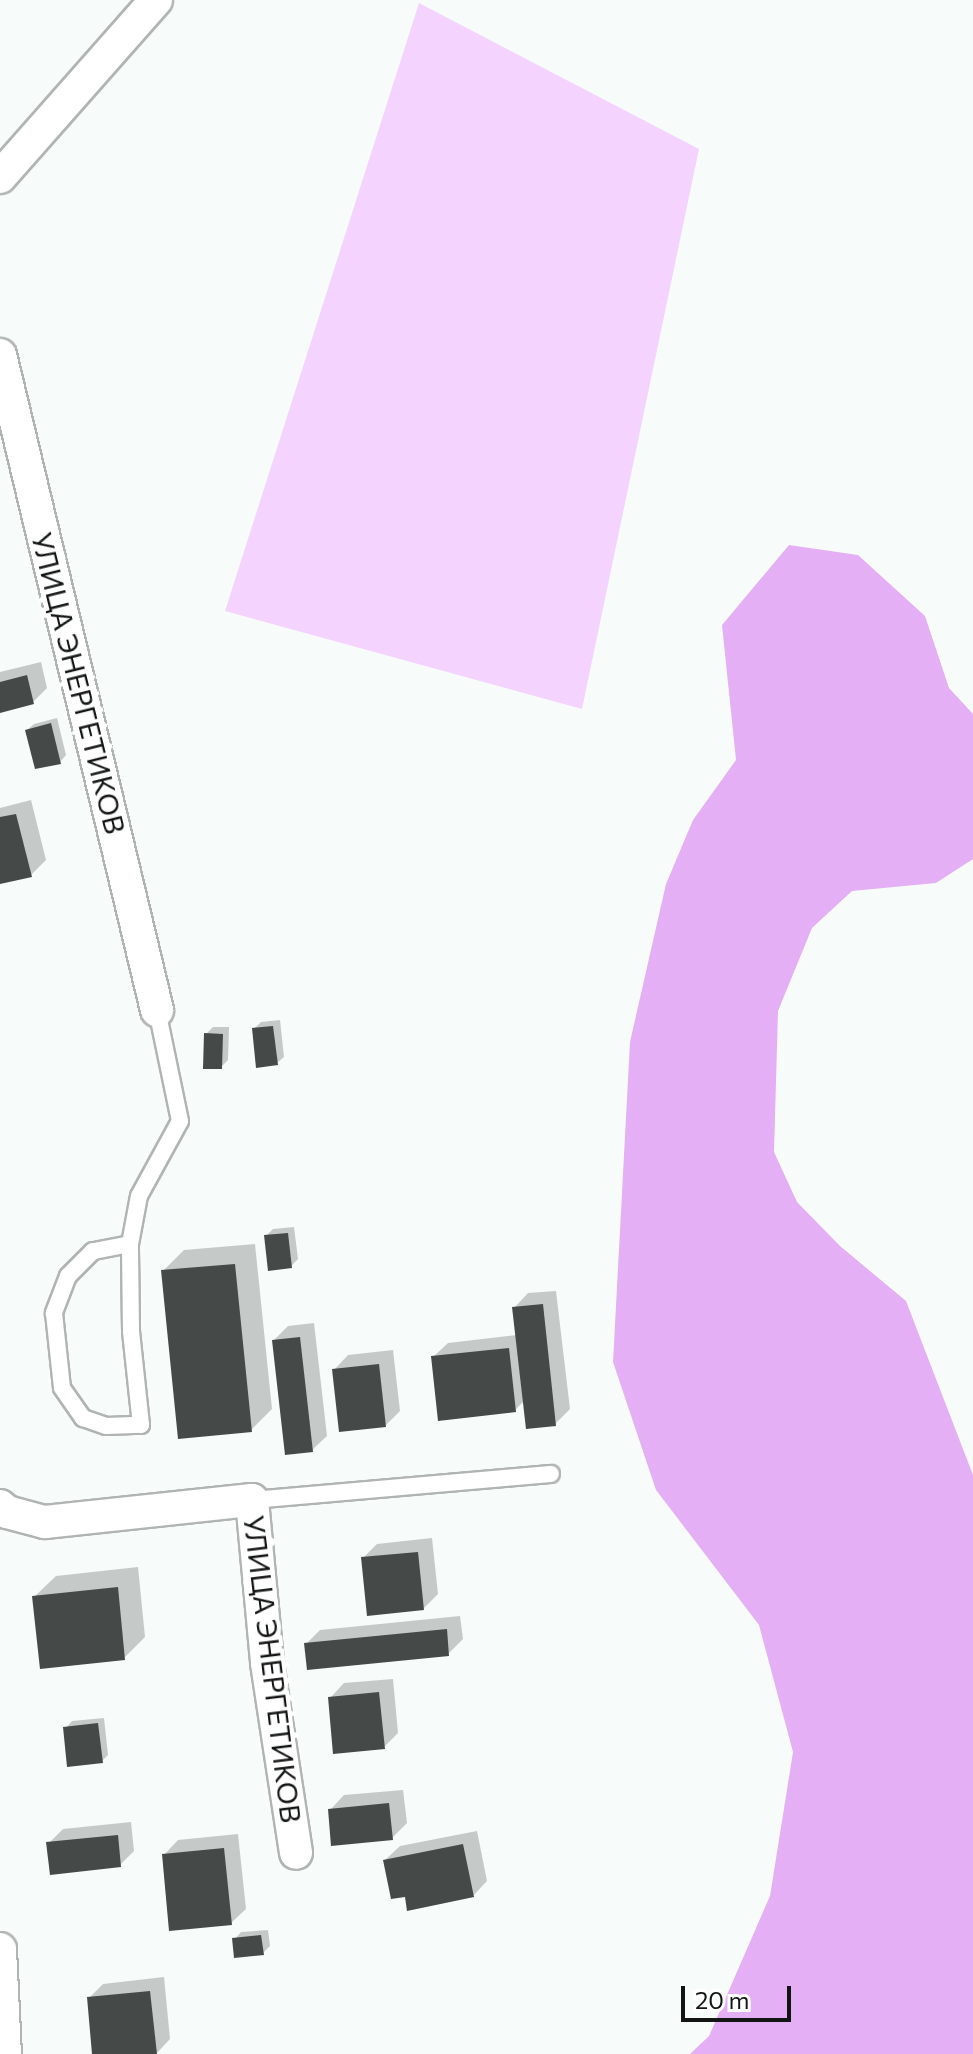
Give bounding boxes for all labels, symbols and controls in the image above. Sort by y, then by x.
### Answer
street label: УЛИЦА ЭНЕРГЕТИКОВ [25,529,133,837]
street label: УЛИЦА ЭНЕРГЕТИКОВ [237,1513,309,1825]
scale bar [685,1970,795,2020]
text: 20 m [695,1985,749,2014]

